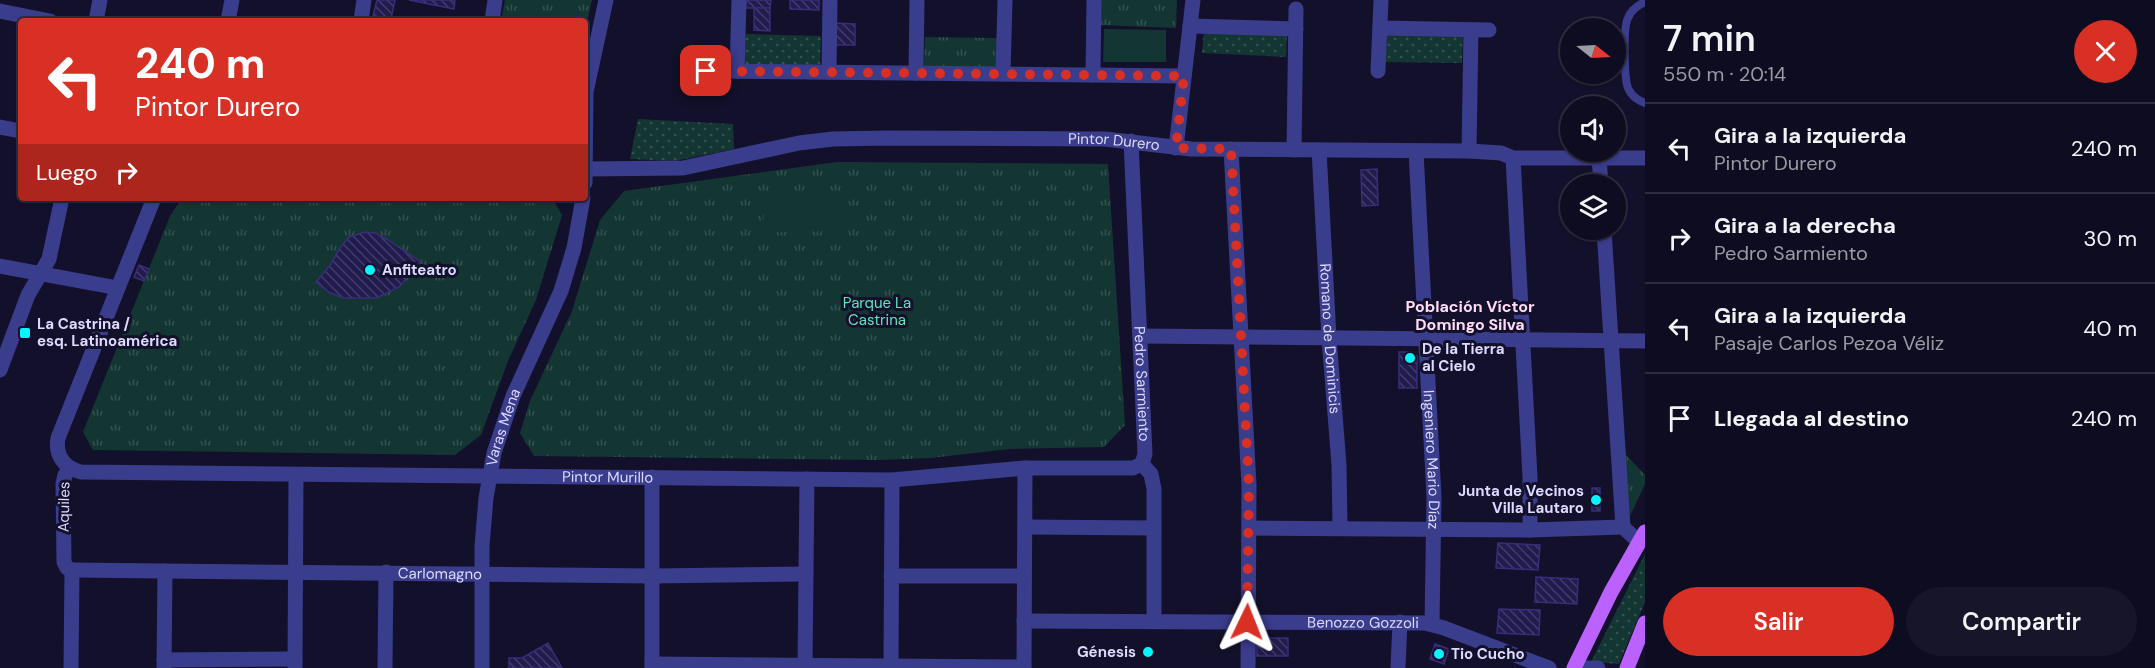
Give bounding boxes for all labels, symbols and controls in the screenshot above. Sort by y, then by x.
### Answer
text: 7 min [1663,15,1756,62]
north arrow [1560,18,1626,84]
map controls [1560,18,1626,240]
button: close [2074,20,2137,83]
text: 240 m [135,36,265,91]
icon: left [36,42,114,120]
pin [680,45,731,96]
icon: arrive [689,54,722,87]
text: 550 m · 20:14 [1663,61,1786,87]
text: Pintor Durero [135,89,300,124]
button: sound [1560,96,1626,162]
text: Gira a la izquierda [1714,121,1906,150]
street label: Pintor Durero [1068,129,1161,155]
icon: left [1663,132,1696,165]
text: 240 m [2071,134,2137,163]
text: Pintor Durero [1714,150,1837,176]
icon: right [110,156,143,189]
text: Luego [36,158,98,187]
button: layers [1560,174,1626,240]
text: Gira a la derecha [1714,211,1896,240]
icon: right [1663,222,1696,255]
text: 30 m [2083,224,2137,253]
text: Pedro Sarmiento [1714,240,1868,266]
place label: Anfiteatro [382,260,457,280]
marker: Anfiteatro [363,263,377,277]
street label: Romano de Dominicis [1315,263,1345,415]
park label: Parque La Castrina [843,293,911,330]
district label: Población Víctor Domingo Silva [1405,296,1535,335]
text: Gira a la izquierda [1714,301,1906,330]
icon: left [1663,312,1696,345]
place label: La Castrina / esq. Latinoamérica [37,314,177,351]
text: 40 m [2083,314,2137,343]
marker: La Castrina / esq. Latinoamérica [18,326,32,340]
street label: Pedro Sarmiento [1129,326,1154,442]
text: Pasaje Carlos Pezoa Véliz [1714,330,1944,356]
place label: De la Tierra al Cielo [1422,339,1505,376]
marker: De la Tierra al Cielo [1403,351,1417,365]
street label: Varas Mena [482,385,525,468]
street label: Ingeniero Mario Díaz [1418,390,1444,529]
icon: arrive [1663,402,1696,435]
text: Llegada al destino [1714,404,1909,433]
text: 240 m [2071,404,2137,433]
street label: Pintor Murillo [562,467,653,488]
place label: Junta de Vecinos Villa Lautaro [1458,481,1584,518]
street label: Aquiles [54,482,74,532]
marker: Junta de Vecinos Villa Lautaro [1589,493,1603,507]
street label: Carlomagno [398,563,482,584]
button: Salir [1663,587,1894,656]
button: Compartir [1906,587,2137,656]
position arrow [1215,590,1279,654]
street label: Benozzo Gozzoli [1307,612,1419,633]
place label: Génesis [1077,642,1136,662]
place label: Tio Cucho [1451,644,1525,664]
marker: Génesis [1141,645,1155,659]
marker: Tio Cucho [1432,647,1446,661]

